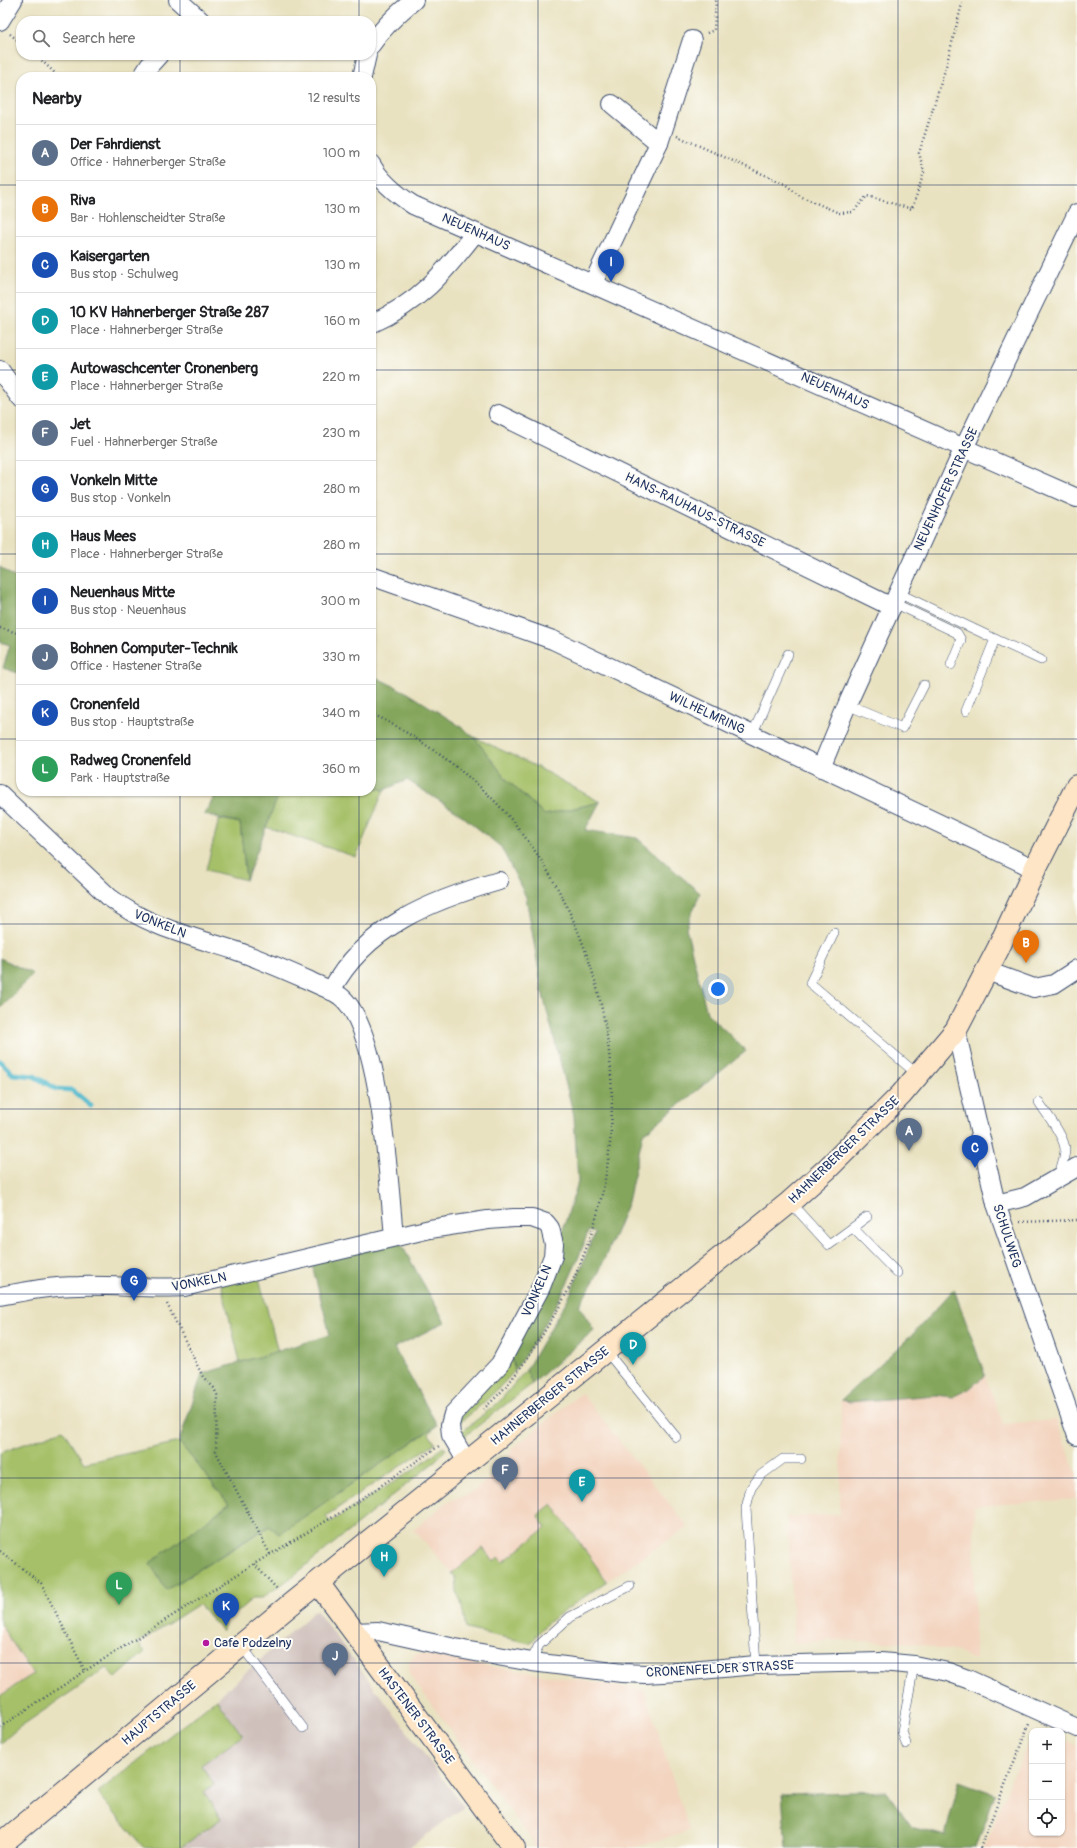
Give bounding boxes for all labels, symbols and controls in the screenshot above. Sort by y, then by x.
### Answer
search box [16,16,376,60]
icon: search [30,27,52,49]
text: Search here [62,29,135,48]
text: Nearby [32,88,81,109]
text: 12 results [308,90,360,106]
text: Der Fahrdienst [70,135,161,154]
text: A [41,145,49,161]
text: 100 m [323,145,360,161]
text: Office · Hahnerberger Straße [70,154,226,170]
text: Riva [70,191,96,210]
text: B [41,201,49,217]
text: 130 m [324,201,360,217]
text: Bar · Hohlenscheidter Straße [70,210,225,226]
street label: NEUENHAUS [439,210,513,254]
text: Kaisergarten [70,247,150,266]
pin: I [598,249,624,282]
text: C [41,257,49,273]
text: 130 m [324,257,360,273]
text: Bus stop · Schulweg [70,266,178,282]
text: 10 KV Hahnerberger Straße 287 [70,303,269,322]
text: D [41,313,49,329]
text: 160 m [324,313,360,329]
text: Place · Hahnerberger Straße [70,322,223,338]
text: Autowaschcenter Cronenberg [70,359,258,378]
text: E [42,369,48,385]
text: 220 m [322,369,360,385]
street label: NEUENHAUS [798,369,872,413]
text: Place · Hahnerberger Straße [70,378,223,394]
text: Jet [70,415,91,434]
text: F [41,425,49,441]
text: 230 m [323,425,360,441]
street label: NEUENHOFER STRASSE [910,425,982,553]
text: Fuel · Hahnerberger Straße [70,434,217,450]
street label: HANS-RAUHAUS-STRASSE [622,469,768,551]
text: Vonkeln Mitte [70,471,157,490]
text: G [41,481,49,497]
text: 280 m [323,481,360,497]
text: Bus stop · Vonkeln [70,490,171,506]
text: Haus Mees [70,527,136,546]
text: H [41,537,49,553]
text: 280 m [323,537,360,553]
text: Place · Hahnerberger Straße [70,546,223,562]
text: Neuenhaus Mitte [70,583,175,602]
text: I [43,593,47,609]
text: 300 m [321,593,360,609]
text: Bus stop · Neuenhaus [70,602,186,618]
text: Bohnen Computer-Technik [70,639,238,658]
text: J [42,649,48,665]
text: 330 m [322,649,360,665]
text: Office · Hastener Straße [70,658,202,674]
street label: WILHELMRING [666,688,748,738]
text: Cronenfeld [70,695,140,714]
text: K [41,705,49,721]
text: 340 m [322,705,360,721]
text: Bus stop · Hauptstraße [70,714,194,730]
text: Radweg Cronenfeld [70,751,191,770]
text: L [41,761,49,777]
text: 360 m [322,761,360,777]
text: Park · Hauptstraße [70,770,170,786]
street label: VONKELN [131,906,189,942]
pin: B [1013,930,1039,963]
your location [708,979,728,999]
street label: HAHNERBERGER STRASSE [785,1093,903,1207]
pin: A [896,1118,922,1151]
pin: C [962,1135,988,1168]
street label: SCHULWEG [989,1202,1025,1270]
street label: VONKELN [518,1262,556,1320]
pin: G [121,1268,147,1301]
street label: VONKELN [170,1269,228,1295]
pin: D [620,1332,646,1365]
street label: HAHNERBERGER STRASSE [487,1343,613,1449]
pin: F [492,1457,518,1490]
pin: E [569,1469,595,1502]
pin: H [371,1544,397,1577]
pin: L [106,1572,132,1605]
pin: K [213,1593,239,1626]
place label: Cafe Podzelny [214,1635,292,1651]
marker: Cafe Podzelny [201,1638,211,1648]
pin: J [322,1643,348,1676]
street label: CRONENFELDER STRASSE [646,1657,795,1681]
street label: HASTENER STRASSE [374,1664,458,1768]
street label: HAUPTSTRASSE [118,1677,200,1749]
map controls [1029,1728,1065,1836]
button: + [1029,1728,1065,1764]
button: − [1029,1764,1065,1800]
button: locate [1029,1800,1065,1836]

